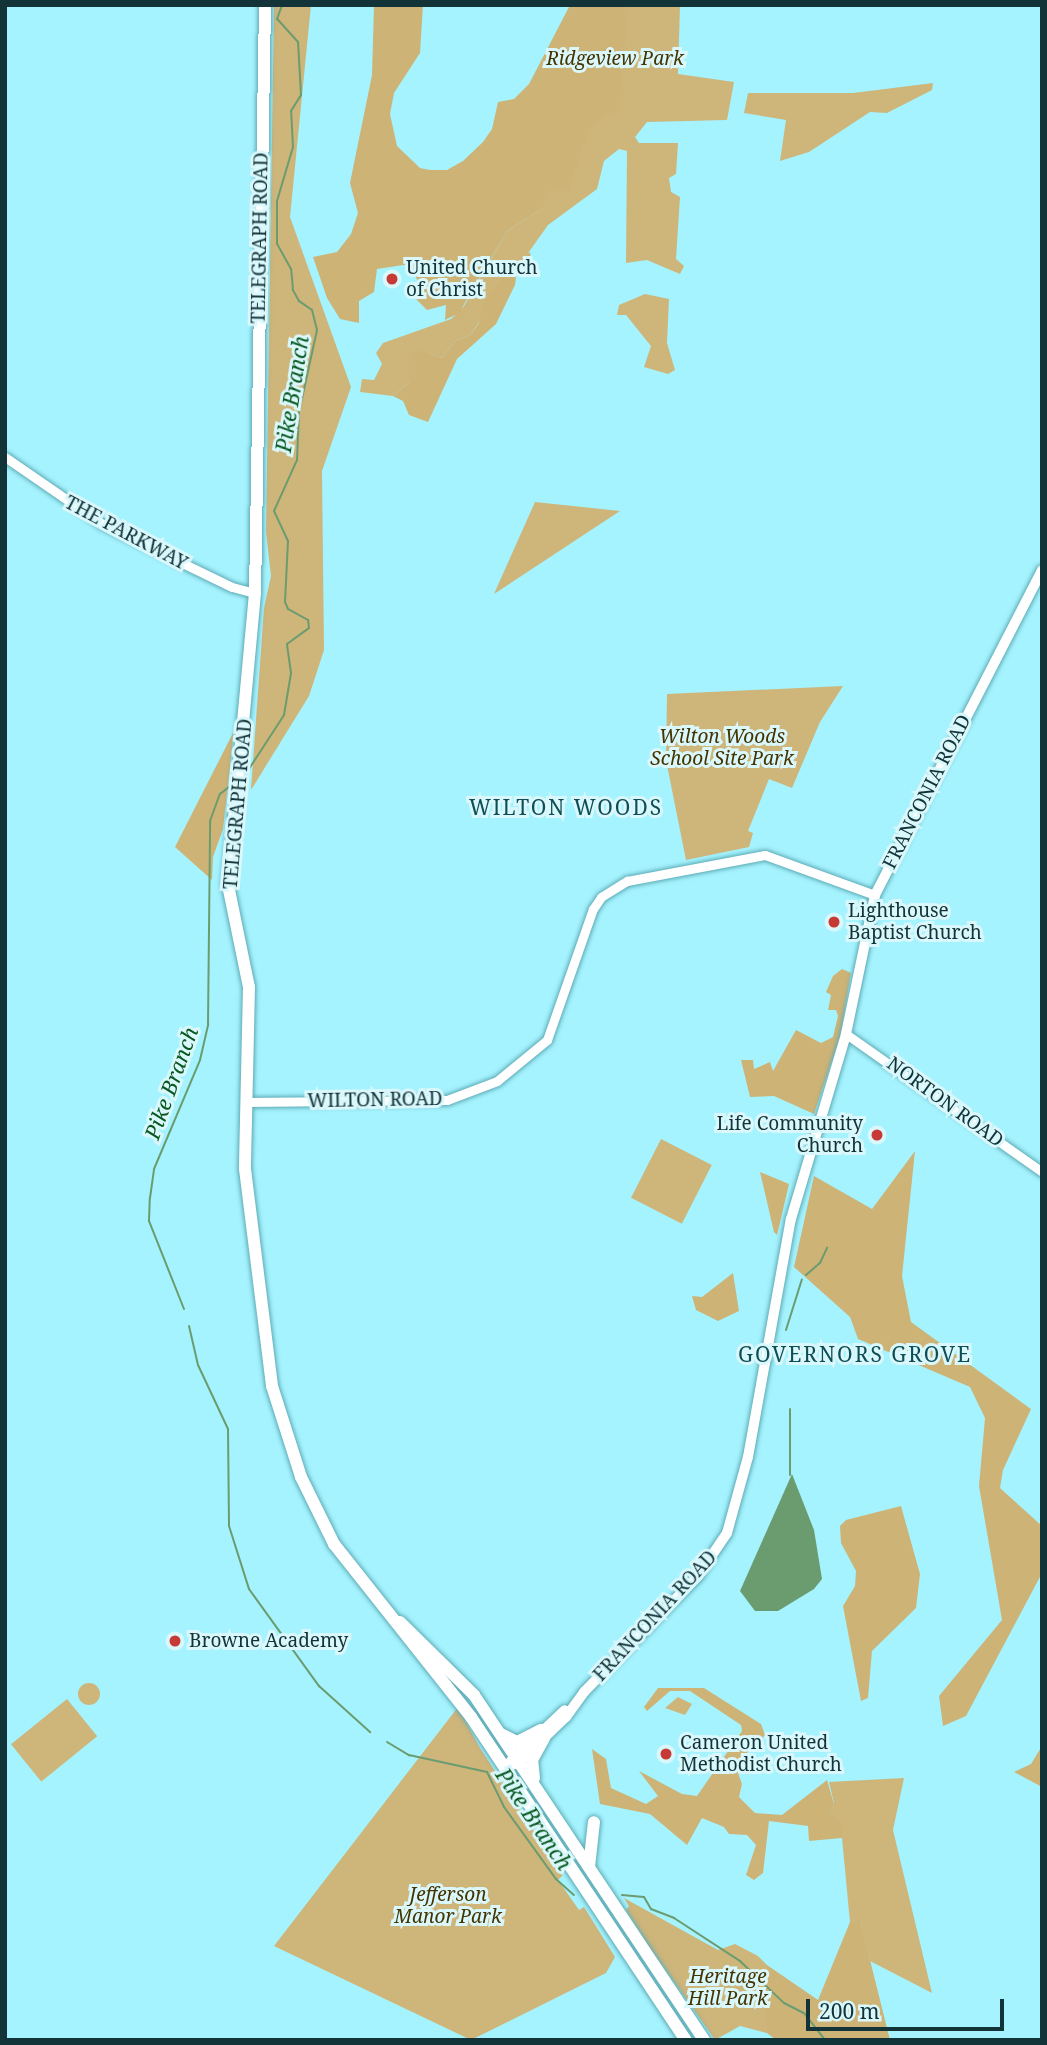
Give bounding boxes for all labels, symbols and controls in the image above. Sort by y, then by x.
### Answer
park label: Ridgeview Park [546,48,684,70]
street label: TELEGRAPH ROAD [247,152,273,324]
place label: United Church of Christ [406,257,538,301]
marker: United Church of Christ [384,271,400,287]
water label: Pike Branch [270,334,314,454]
street label: THE PARKWAY [61,491,191,575]
street label: FRANCONIA ROAD [878,711,976,873]
street label: TELEGRAPH ROAD [219,718,257,890]
park label: Wilton Woods School Site Park [650,726,794,770]
district label: WILTON WOODS [470,794,662,820]
place label: Lighthouse Baptist Church [848,900,982,944]
marker: Lighthouse Baptist Church [826,914,842,930]
water label: Pike Branch [139,1024,203,1142]
street label: NORTON ROAD [882,1052,1008,1152]
street label: WILTON ROAD [307,1087,443,1113]
place label: Life Community Church [717,1113,863,1157]
marker: Life Community Church [869,1127,885,1143]
district label: GOVERNORS GROVE [740,1341,970,1367]
street label: FRANCONIA ROAD [589,1546,721,1686]
place label: Browne Academy [189,1630,348,1652]
marker: Browne Academy [167,1633,183,1649]
place label: Cameron United Methodist Church [680,1732,842,1776]
marker: Cameron United Methodist Church [658,1746,674,1762]
water label: Pike Branch [491,1763,577,1875]
park label: Jefferson Manor Park [394,1884,502,1928]
park label: Heritage Hill Park [688,1966,768,2010]
scale bar [809,1986,1007,2030]
text: 200 m [819,1997,880,2025]

